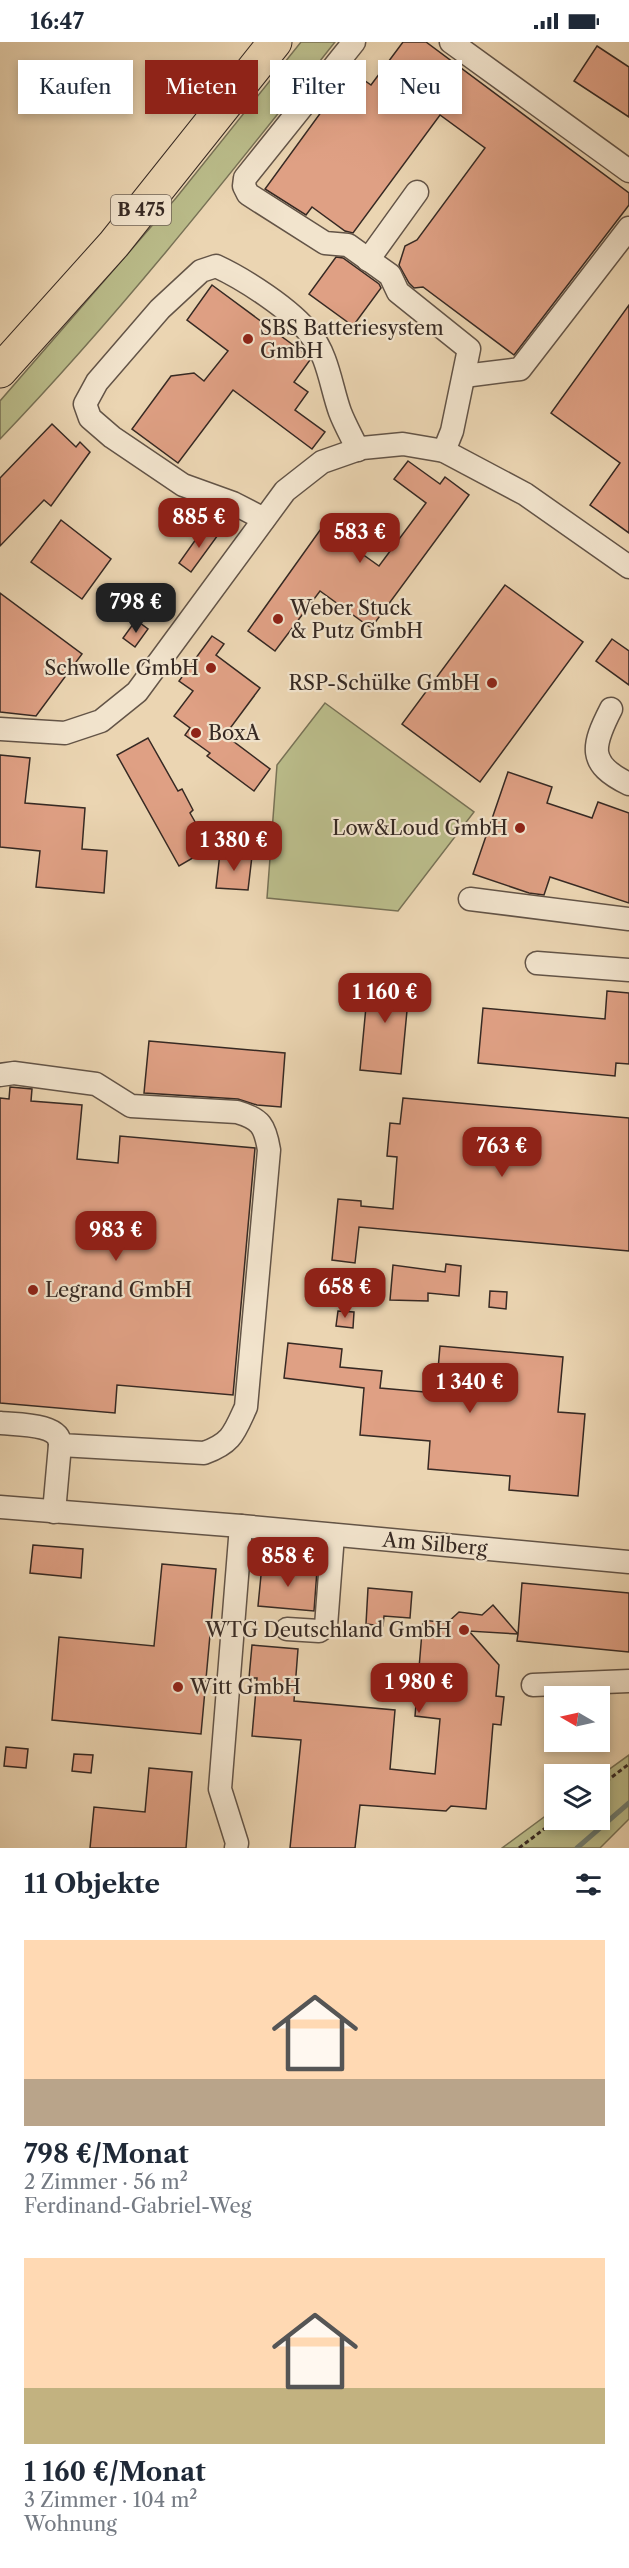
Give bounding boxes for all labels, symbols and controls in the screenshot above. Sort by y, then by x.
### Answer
text: 16:47 [30,8,84,35]
chip: Kaufen [18,60,133,114]
chip: Mieten [145,60,258,114]
chip: Filter [270,60,366,114]
chip: Neu [378,60,462,114]
road number: B 475 [111,195,171,225]
place label: SBS Batteriesystem GmbH [260,316,444,363]
marker: SBS Batteriesystem GmbH [241,332,255,346]
pin: 885 € [157,498,241,549]
text: 885 € [172,505,226,529]
pin: 583 € [318,513,402,564]
text: 583 € [334,520,386,544]
pin: 798 € [94,583,178,634]
text: 798 € [110,590,162,614]
place label: Weber Stuck & Putz GmbH [289,596,423,643]
marker: Weber Stuck & Putz GmbH [271,612,285,626]
place label: Schwolle GmbH [44,656,199,680]
marker: Schwolle GmbH [204,661,218,675]
place label: RSP-Schülke GmbH [288,671,480,695]
marker: RSP-Schülke GmbH [485,676,499,690]
place label: BoxA [208,721,261,745]
marker: BoxA [189,726,203,740]
place label: Low&Loud GmbH [332,816,508,840]
pin: 1 380 € [179,821,289,872]
marker: Low&Loud GmbH [513,821,527,835]
text: 1 380 € [200,828,268,852]
pin: 1 160 € [330,973,440,1024]
text: 1 160 € [352,980,418,1004]
pin: 763 € [460,1127,544,1178]
text: 763 € [477,1134,527,1158]
pin: 983 € [74,1211,158,1262]
text: 983 € [89,1218,143,1242]
pin: 658 € [303,1268,387,1319]
text: 658 € [318,1275,372,1299]
place label: Legrand GmbH [45,1278,192,1302]
marker: Legrand GmbH [26,1283,40,1297]
pin: 1 340 € [415,1363,525,1414]
text: 1 340 € [436,1370,504,1394]
street label: Am Silberg [381,1527,489,1561]
pin: 858 € [246,1537,330,1588]
text: 858 € [261,1544,315,1568]
place label: WTG Deutschland GmbH [204,1618,452,1642]
marker: WTG Deutschland GmbH [457,1623,471,1637]
pin: 1 980 € [364,1663,474,1714]
text: 1 980 € [385,1670,453,1694]
place label: Witt GmbH [189,1675,301,1699]
marker: Witt GmbH [171,1680,185,1694]
north arrow [544,1686,610,1752]
map controls [544,1686,610,1830]
button: layers [544,1764,610,1830]
text: 11 Objekte [24,1868,160,1900]
icon: filters [572,1868,605,1901]
icon: home [261,1979,369,2087]
text: 798 €/Monat [24,2138,189,2170]
text: 2 Zimmer · 56 m² [24,2170,188,2194]
text: Ferdinand-Gabriel-Weg [24,2194,251,2218]
icon: home [261,2297,369,2405]
text: 1 160 €/Monat [24,2456,206,2488]
text: 3 Zimmer · 104 m² [24,2488,197,2512]
text: Wohnung [24,2512,117,2536]

